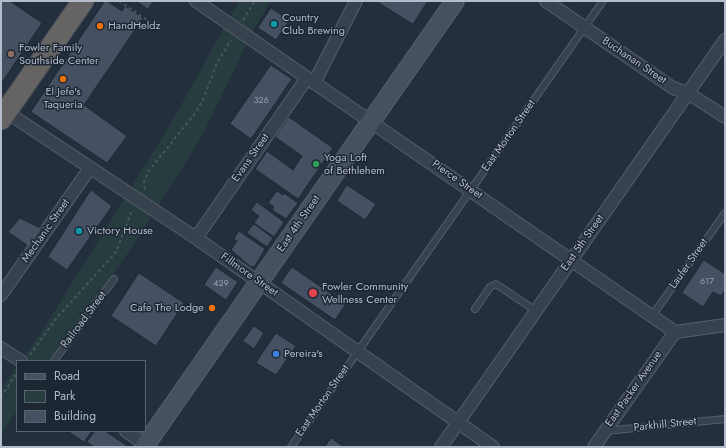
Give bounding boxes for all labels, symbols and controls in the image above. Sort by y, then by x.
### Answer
place label: Country Club Brewing [282,11,345,37]
place label: HandHeldz [108,19,161,33]
marker: Country Club Brewing [269,19,279,29]
marker: HandHeldz [95,21,105,31]
street label: Buchanan Street [599,35,669,87]
place label: Fowler Family Southside Center [19,41,99,67]
marker: Fowler Family Southside Center [6,49,16,59]
marker: El Jefe's Taqueria [58,74,68,84]
place label: El Jefe's Taqueria [44,85,82,111]
house number: 326 [253,96,269,106]
street label: East Morton Street [479,98,539,174]
street label: Evans Street [230,131,272,185]
place label: Yoga Loft of Bethlehem [324,151,385,177]
street label: Pierce Street [429,158,485,202]
marker: Yoga Loft of Bethlehem [311,159,321,169]
street label: East 4th Street [275,193,323,255]
street label: Mechanic Street [19,197,73,265]
street label: East 5th Street [559,212,607,274]
place label: Victory House [87,224,153,238]
marker: Victory House [74,226,84,236]
street label: Laufer Street [667,236,711,292]
street label: Fillmore Street [218,250,280,300]
house number: 617 [700,277,714,287]
house number: 429 [213,279,229,289]
place label: Fowler Community Wellness Center [322,280,408,306]
marker: Fowler Community Wellness Center [307,287,319,299]
street label: Railroad Street [58,289,110,351]
place label: Cafe The Lodge [130,301,204,315]
marker: Cafe The Lodge [207,303,217,313]
place label: Pereira's [284,347,323,361]
marker: Pereira's [271,349,281,359]
street label: East Packer Avenue [603,349,665,429]
legend [16,360,146,432]
street label: East Morton Street [293,363,353,439]
text: Road [54,367,80,385]
text: Park [54,387,75,405]
text: Building [54,407,96,425]
street label: Parkhill Street [633,415,697,435]

